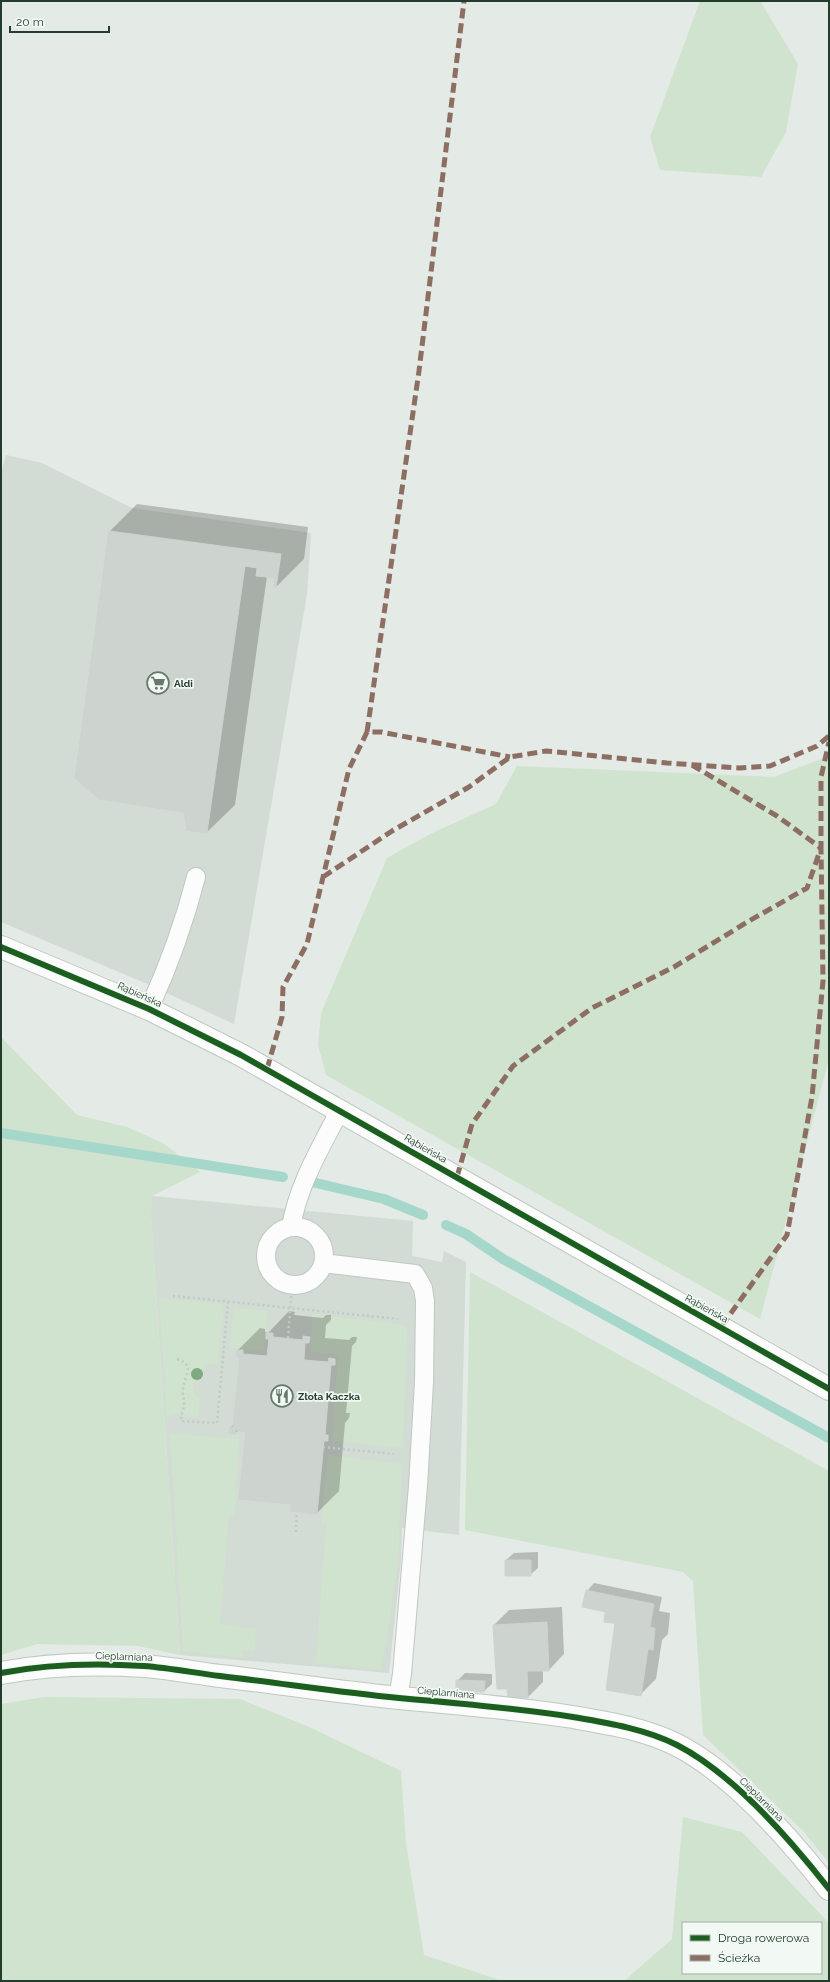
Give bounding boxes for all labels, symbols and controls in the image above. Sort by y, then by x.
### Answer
scale bar [10,8,109,34]
text: 20 m [16,15,44,29]
supermarket icon: Aldi [145,670,171,696]
place label: Aldi [174,678,193,689]
street label: Rąbieńska [116,980,164,1009]
street label: Rąbieńska [402,1132,449,1165]
street label: Rąbieńska [683,1292,730,1325]
restaurant icon: Złota Kaczka [269,1383,295,1409]
place label: Złota Kaczka [298,1391,360,1402]
street label: Cieplarniana [95,1650,153,1663]
street label: Cieplarniana [417,1685,475,1700]
street label: Cieplarniana [737,1775,786,1824]
legend [682,1922,822,1974]
text: Droga rowerowa [718,1931,809,1945]
text: Ścieżka [718,1951,760,1965]

